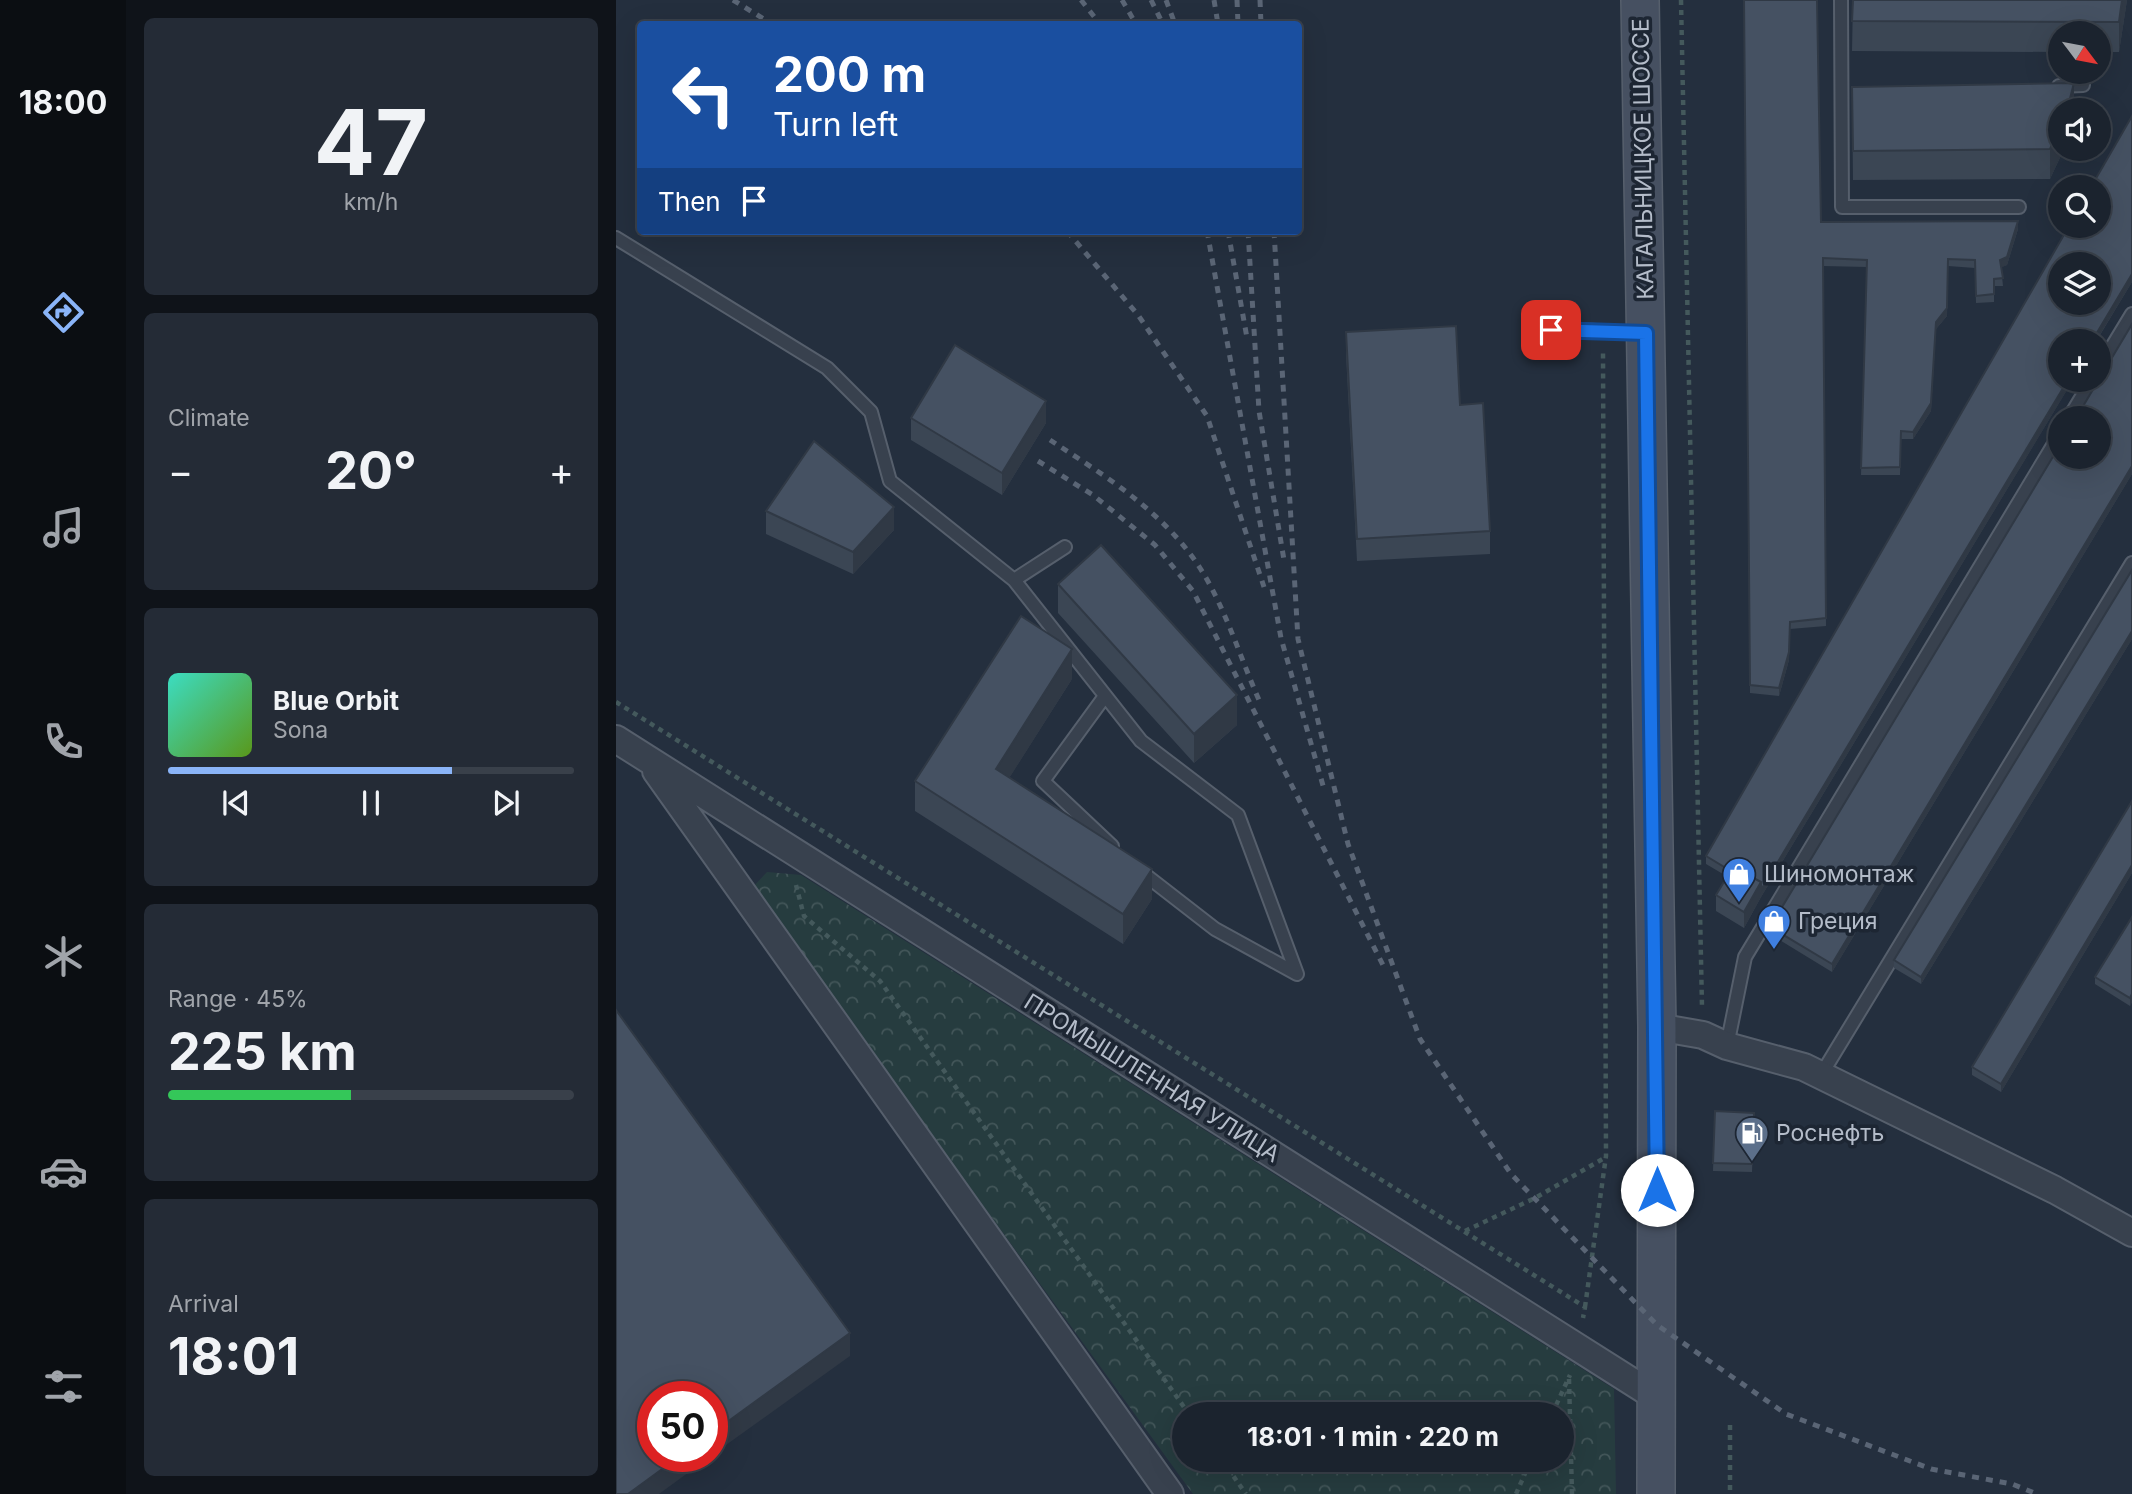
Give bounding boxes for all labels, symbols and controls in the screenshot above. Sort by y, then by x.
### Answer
street label: КАГАЛЬНИЦКОЕ ШОССЕ [1627,18,1659,300]
north arrow [2048,21,2110,84]
map controls [2048,21,2111,469]
text: 200 m [773,45,926,104]
icon: left [658,49,749,140]
text: 18:00 [19,83,107,122]
text: 47 [314,87,428,197]
button: sound [2048,98,2111,161]
text: Turn left [773,105,898,144]
button: search [2048,175,2111,238]
icon: arrive [735,182,773,220]
text: Then [658,186,721,217]
text: km/h [344,188,398,216]
button: layers [2048,252,2111,315]
icon: directions [39,288,88,337]
pin [1521,300,1581,360]
icon: arrive [1532,311,1570,349]
button: + [2048,329,2111,392]
text: Climate [168,404,250,432]
button: − [2048,406,2111,469]
text: 20° [325,439,417,502]
text: − [168,448,193,494]
text: + [549,448,574,494]
icon: music [39,503,88,552]
text: Blue Orbit [273,685,399,716]
text: Sona [273,716,328,744]
icon: phone [39,717,88,766]
icon: previous [217,784,255,822]
icon: pause [352,784,390,822]
icon: next [487,784,525,822]
shop icon: Шиномонтаж [1720,855,1758,904]
place label: Шиномонтаж [1764,860,1914,888]
shop icon: Греция [1755,902,1793,951]
place label: Греция [1798,907,1878,935]
icon: climate [39,932,88,981]
text: Range · 45% [168,985,308,1013]
street label: ПРОМЫШЛЕННАЯ УЛИЦА [1019,988,1285,1168]
text: 225 km [168,1020,357,1083]
fuel station icon: Роснефть [1733,1114,1771,1163]
place label: Роснефть [1776,1119,1884,1147]
icon: car [39,1147,88,1196]
position arrow [1620,1153,1694,1227]
text: Arrival [168,1290,239,1318]
text: 18:01 [168,1325,299,1388]
icon: filters [39,1362,88,1411]
speed limit sign: 50 [637,1381,728,1472]
text: 18:01 · 1 min · 220 m [1247,1421,1499,1452]

